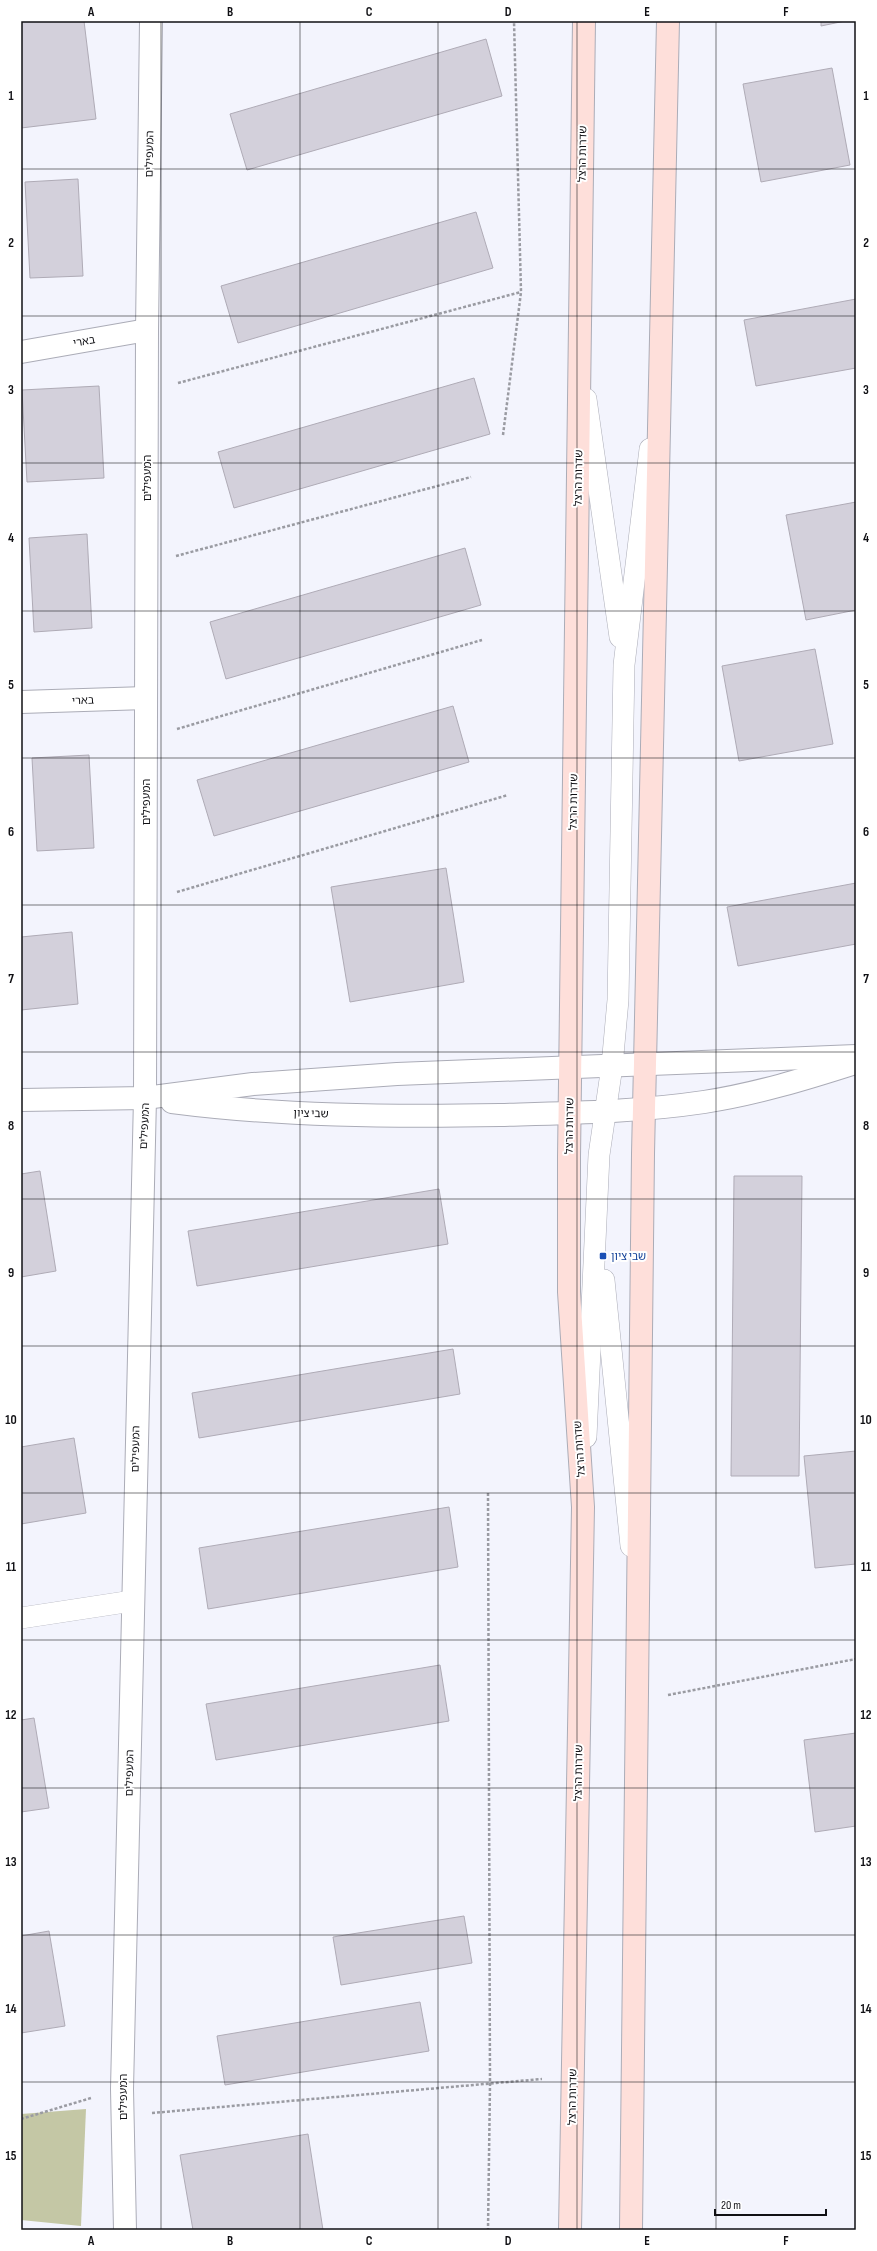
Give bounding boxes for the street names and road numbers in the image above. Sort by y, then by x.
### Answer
street label: שדרות הרצל [576,126,589,182]
street label: המעפילים [143,130,156,177]
street label: בארי [72,333,96,350]
street label: שדרות הרצל [572,450,585,506]
street label: המעפילים [141,455,154,501]
street label: בארי [72,694,94,707]
street label: שדרות הרצל [567,774,580,830]
street label: המעפילים [140,779,153,825]
street label: שדרות הרצל [563,1098,576,1154]
street label: המעפילים [137,1102,152,1150]
street label: שבי ציון [293,1106,329,1121]
street label: שדרות הרצל [571,1420,588,1478]
street label: המעפילים [129,1425,142,1472]
street label: שדרות הרצל [572,1745,585,1801]
street label: המעפילים [123,1749,136,1796]
street label: שדרות הרצל [566,2069,579,2125]
street label: המעפילים [117,2074,130,2120]

